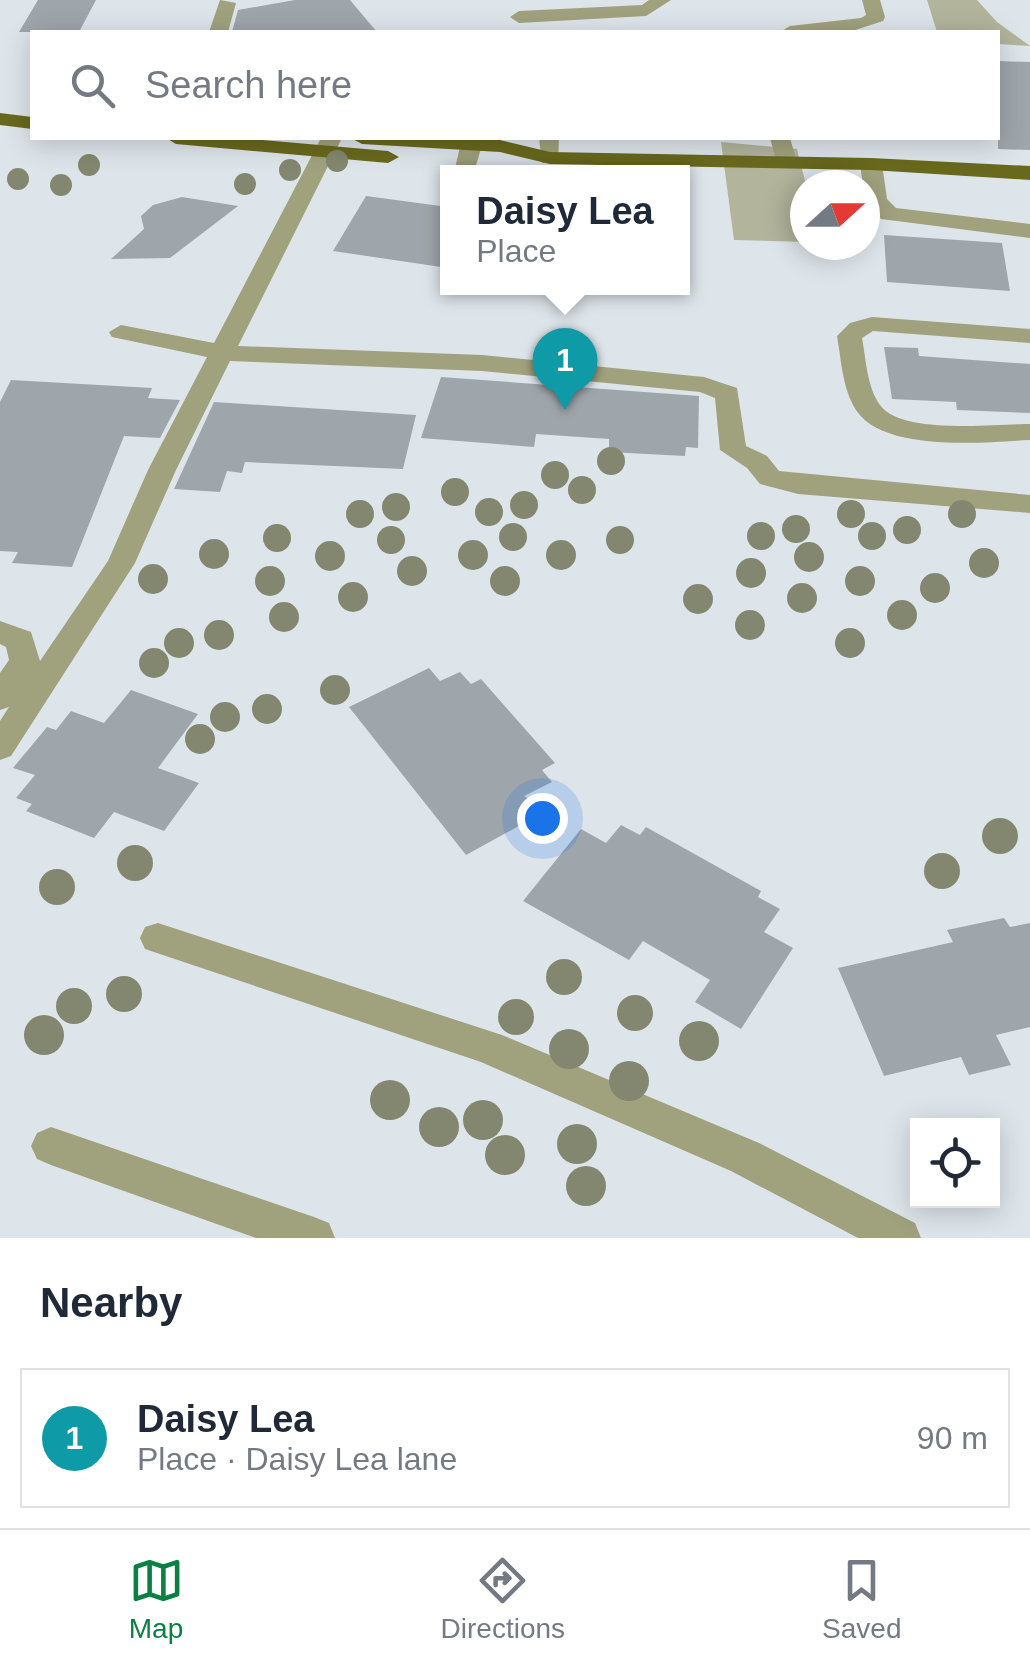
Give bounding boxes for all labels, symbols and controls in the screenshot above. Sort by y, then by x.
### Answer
search box [30,30,1000,140]
icon: search [65,58,120,113]
text: Search here [145,64,352,106]
popup [440,165,690,295]
north arrow [790,170,880,260]
text: Daisy Lea [476,190,654,232]
text: Place [476,233,556,269]
pin: 1 [532,328,598,410]
your location [517,793,568,844]
map controls [910,1118,1000,1208]
button: locate [910,1118,1000,1208]
text: Nearby [40,1279,182,1326]
text: Daisy Lea [137,1398,314,1440]
text: 1 [66,1420,83,1456]
text: 90 m [917,1420,988,1456]
text: Place · Daisy Lea lane [137,1441,457,1477]
tab: Map [129,1553,184,1645]
tab: Directions [441,1553,565,1645]
tab: Saved [822,1553,901,1645]

